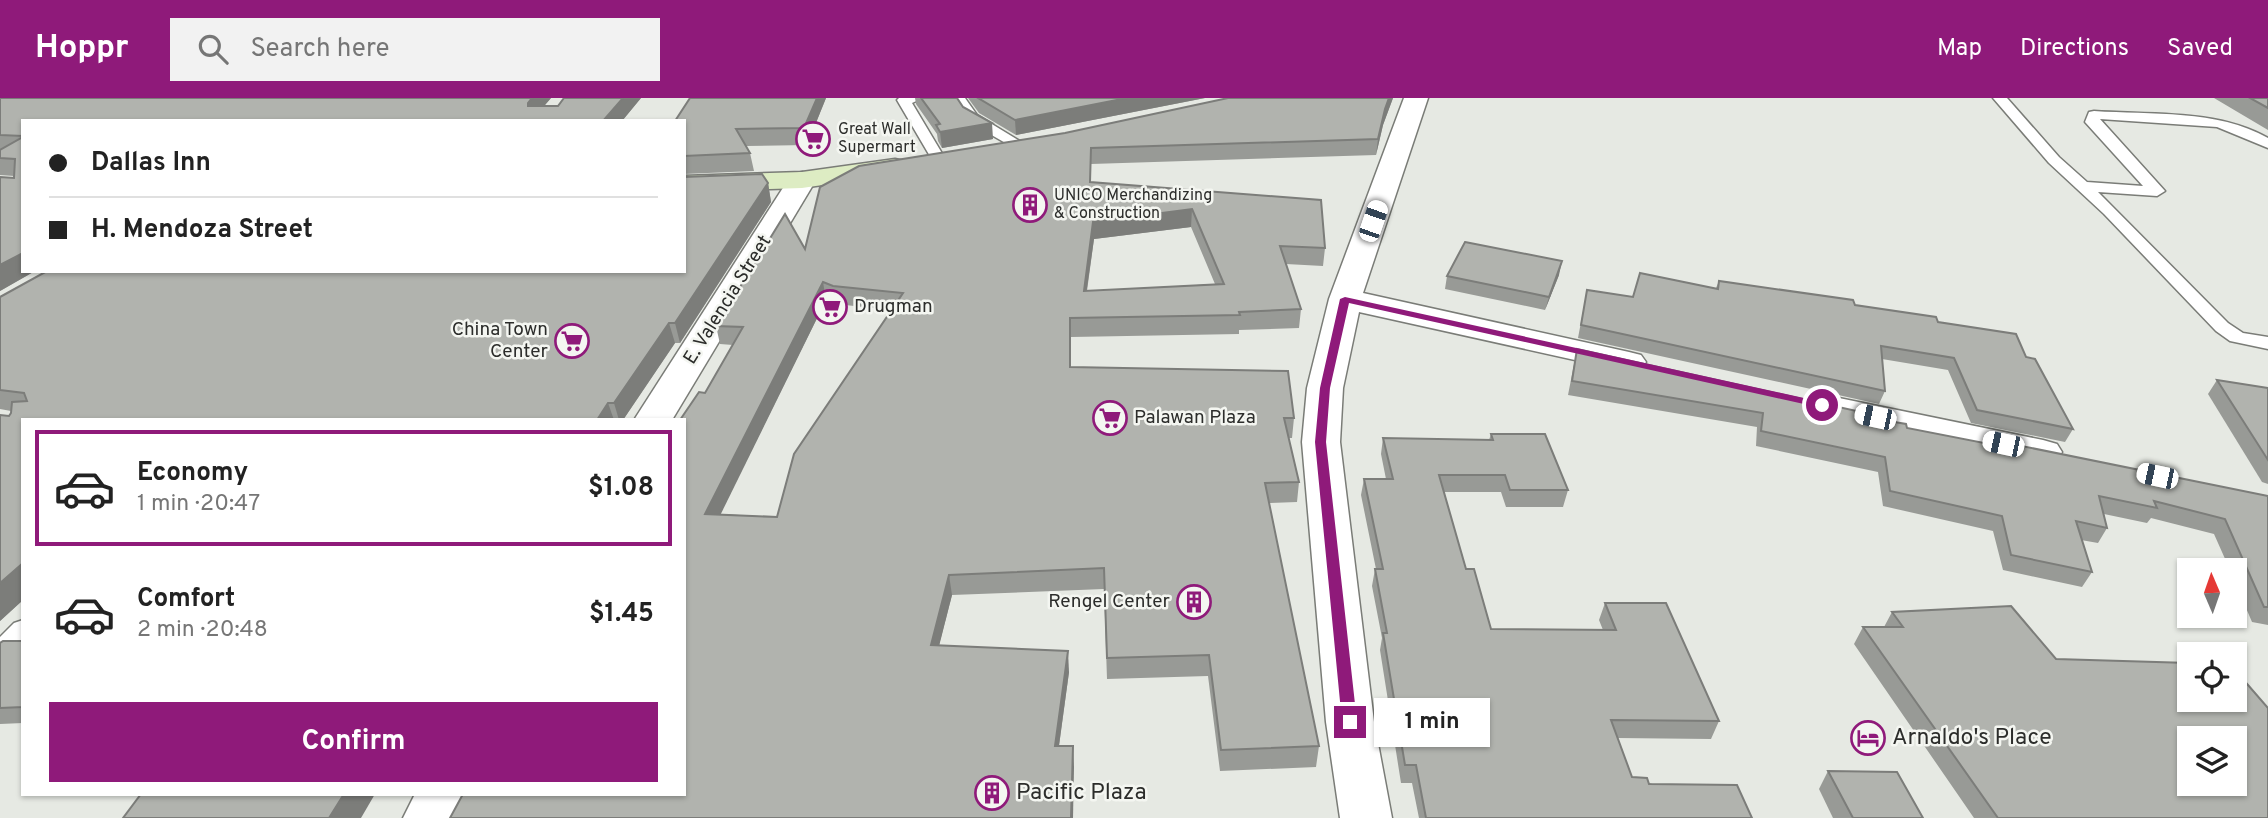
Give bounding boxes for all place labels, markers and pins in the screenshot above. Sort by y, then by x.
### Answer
supermarket icon: Great Wall Supermart [794,120,832,158]
place label: Great Wall Supermart [838,120,916,158]
building icon: UNICO Merchandizing & Construction [1011,186,1049,224]
place label: UNICO Merchandizing & Construction [1054,186,1212,224]
supermarket icon: Drugman [811,288,849,326]
place label: Drugman [854,295,933,319]
place label: China Town Center [452,318,549,364]
supermarket icon: China Town Center [553,322,591,360]
supermarket icon: Palawan Plaza [1091,399,1129,437]
place label: Palawan Plaza [1134,406,1256,430]
building icon: Rengel Center [1175,583,1213,621]
place label: Rengel Center [1048,590,1171,614]
hotel icon: Arnaldo's Place [1849,719,1887,757]
place label: Arnaldo's Place [1892,724,2052,753]
building icon: Pacific Plaza [973,774,1011,812]
place label: Pacific Plaza [1016,779,1147,808]

